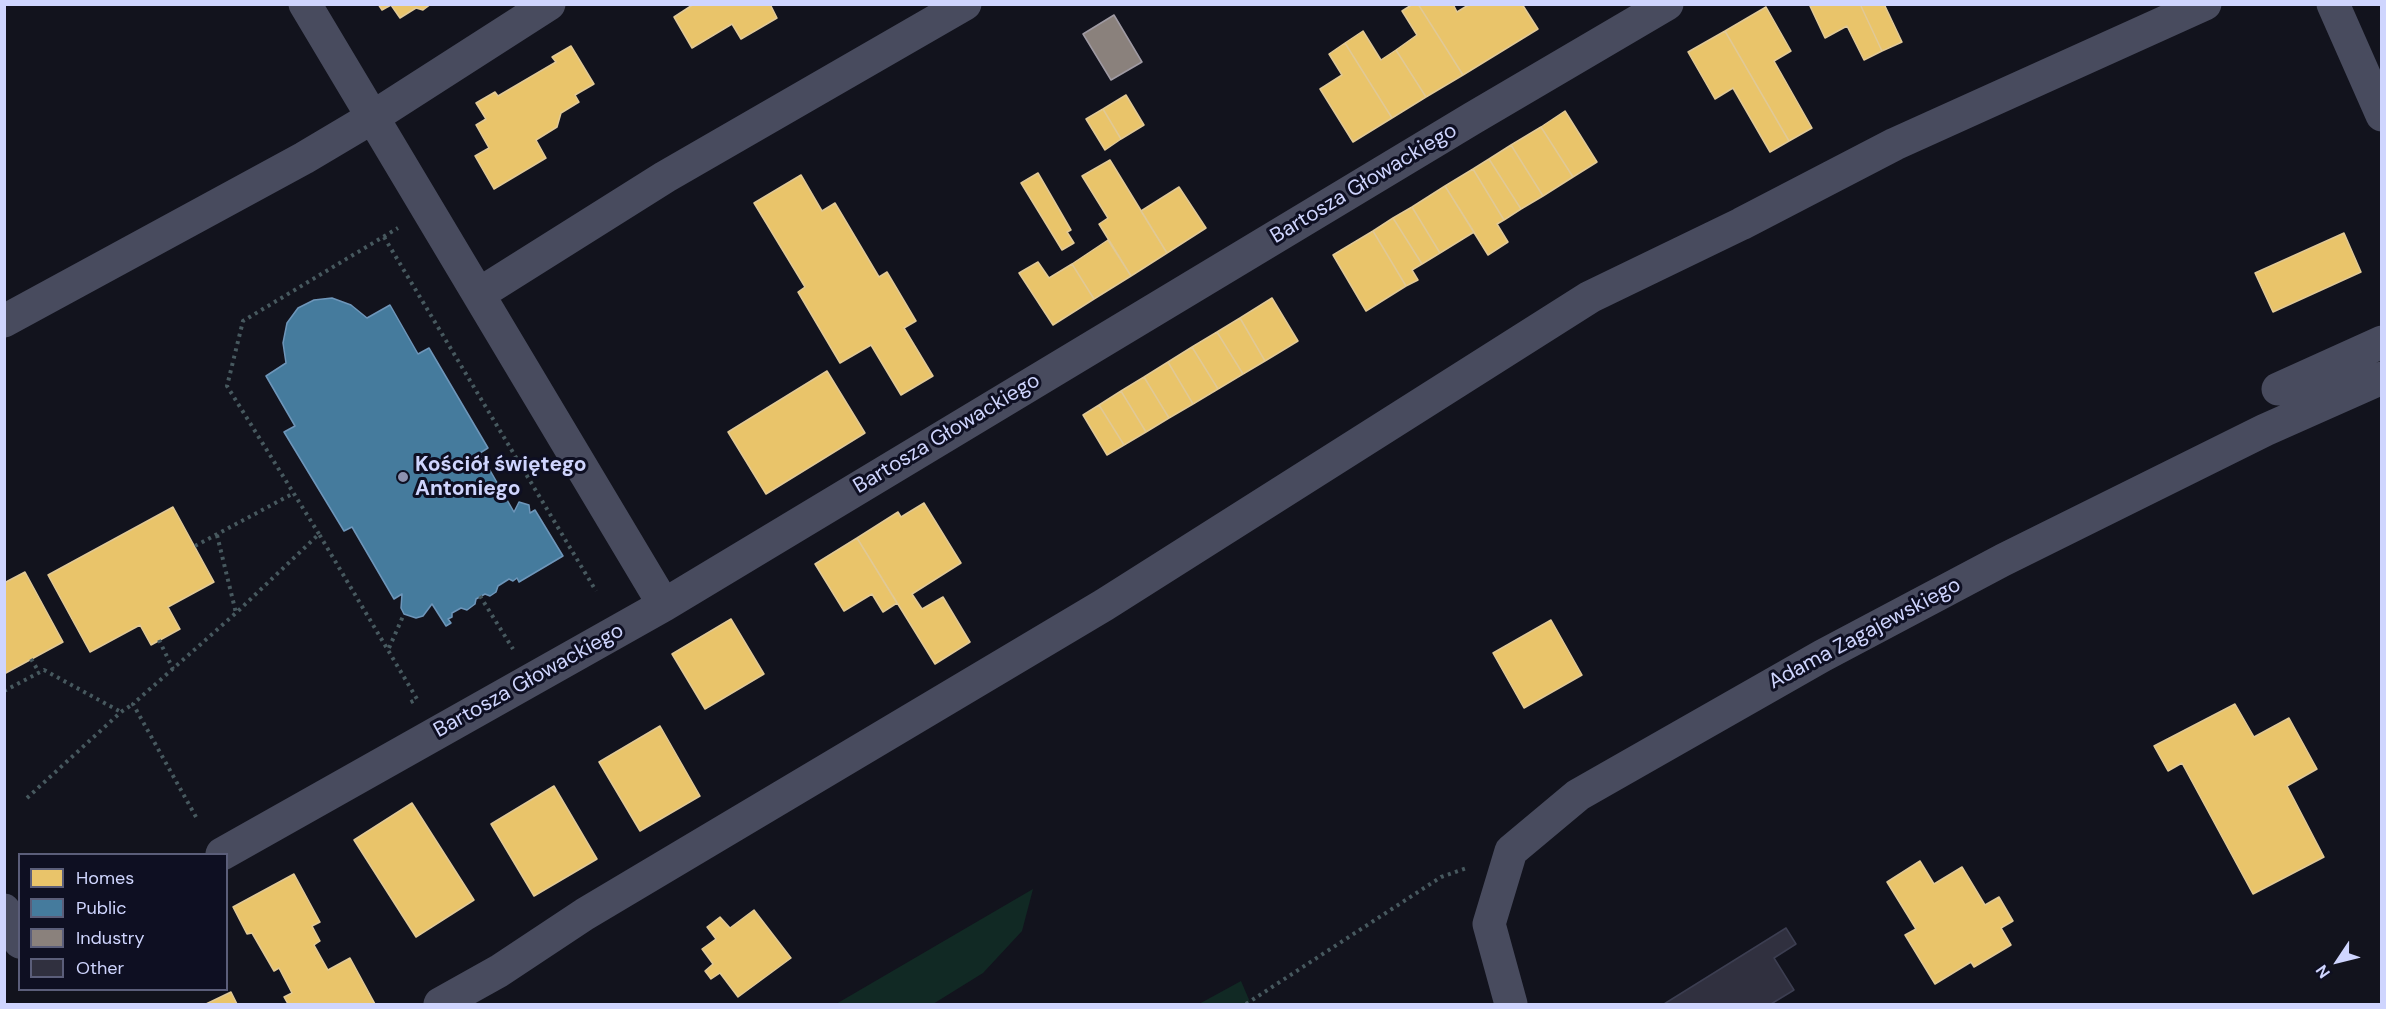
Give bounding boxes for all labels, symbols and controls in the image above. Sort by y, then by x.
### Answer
street label: Bartosza Głowackiego [1266,118,1462,250]
street label: Bartosza Głowackiego [849,368,1045,500]
place label: Kościół świętego Antoniego [415,452,587,502]
marker: Kościół świętego Antoniego [396,470,410,484]
street label: Adama Zagajewskiego [1765,573,1965,695]
street label: Bartosza Głowackiego [430,618,628,744]
legend [18,853,228,991]
text: Homes [76,866,134,890]
text: Public [76,896,127,920]
text: Industry [76,926,145,950]
north arrow [2308,931,2368,991]
text: Other [76,956,124,980]
text: N [2311,961,2335,982]

